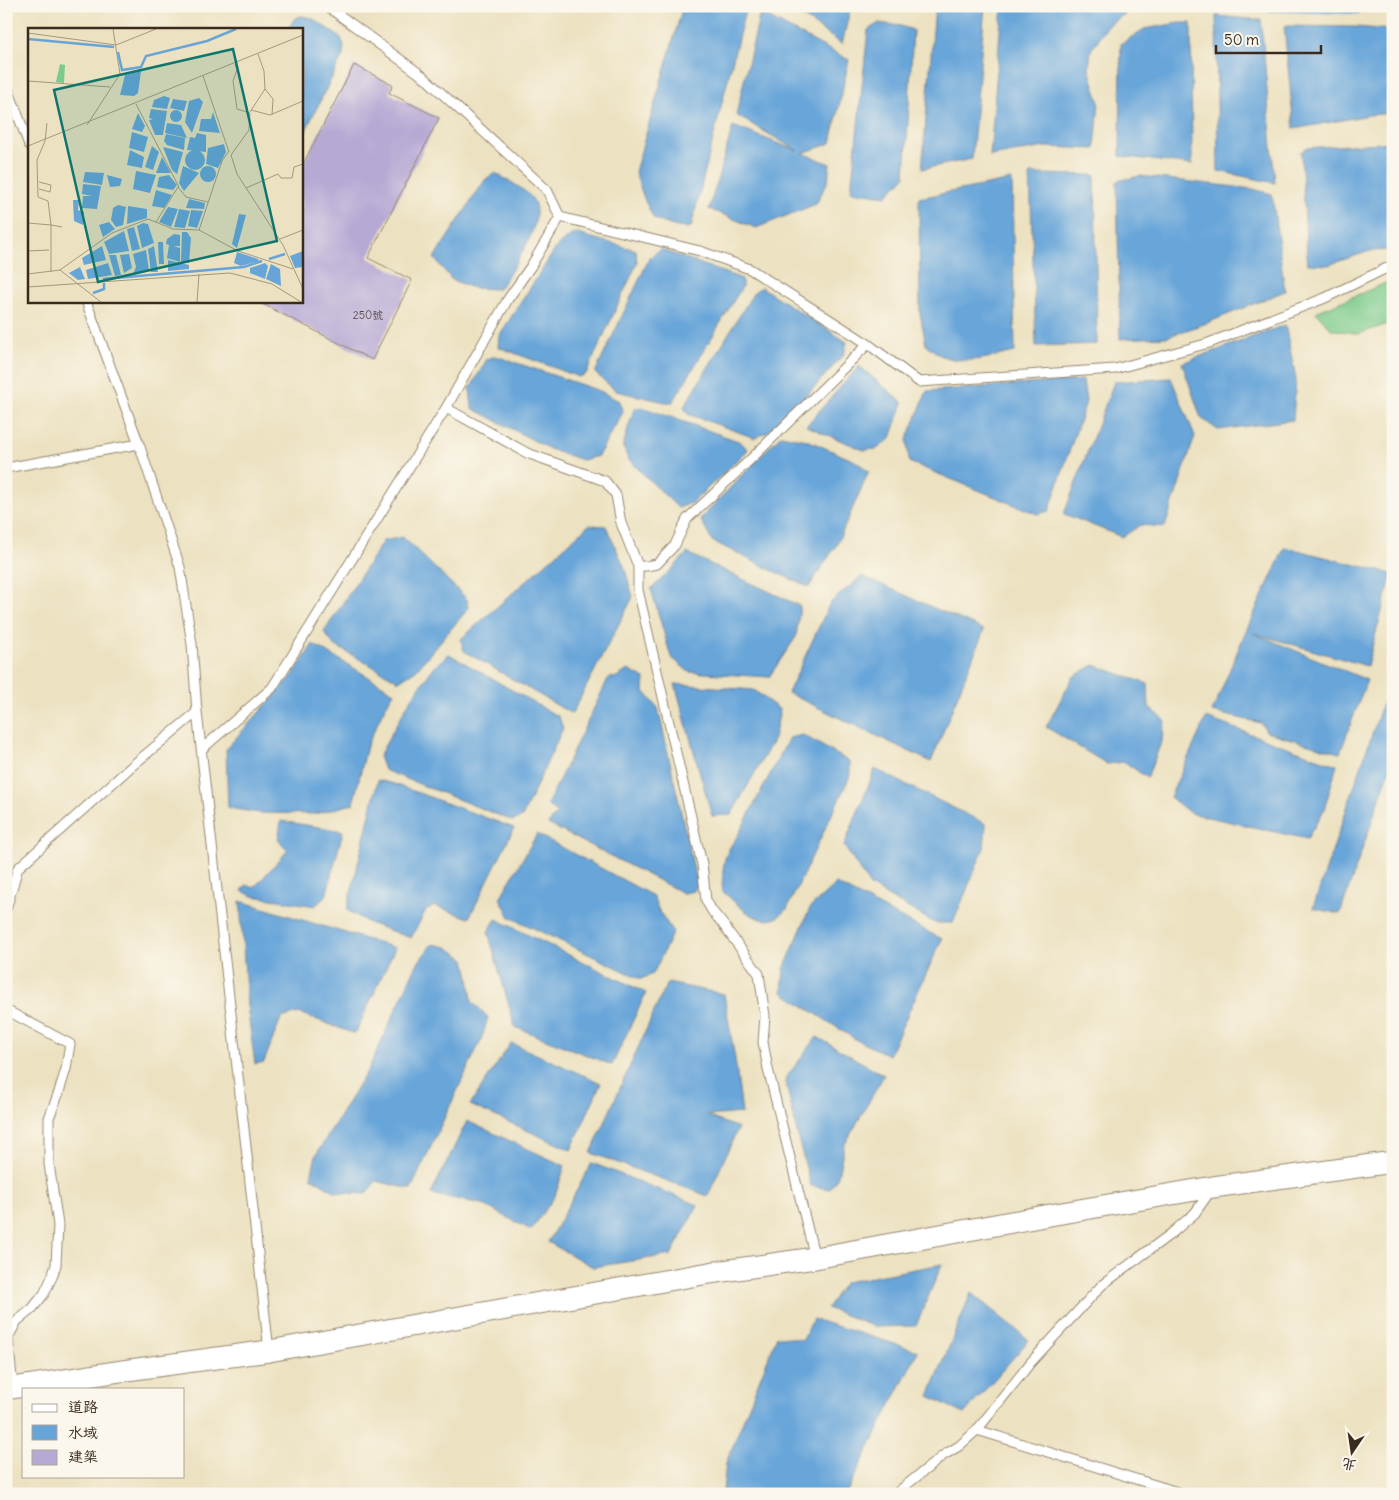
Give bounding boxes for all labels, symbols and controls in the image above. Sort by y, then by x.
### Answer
scale bar [1216,22,1322,54]
inset map [28,28,302,302]
text: 50 m [1224,30,1259,49]
house number: 250號 [353,308,383,322]
legend [22,1388,185,1478]
text: 道路 [68,1397,98,1416]
text: 水域 [68,1423,98,1442]
north arrow [1326,1428,1376,1478]
text: 建築 [68,1447,98,1466]
text: 北 [1340,1454,1358,1475]

